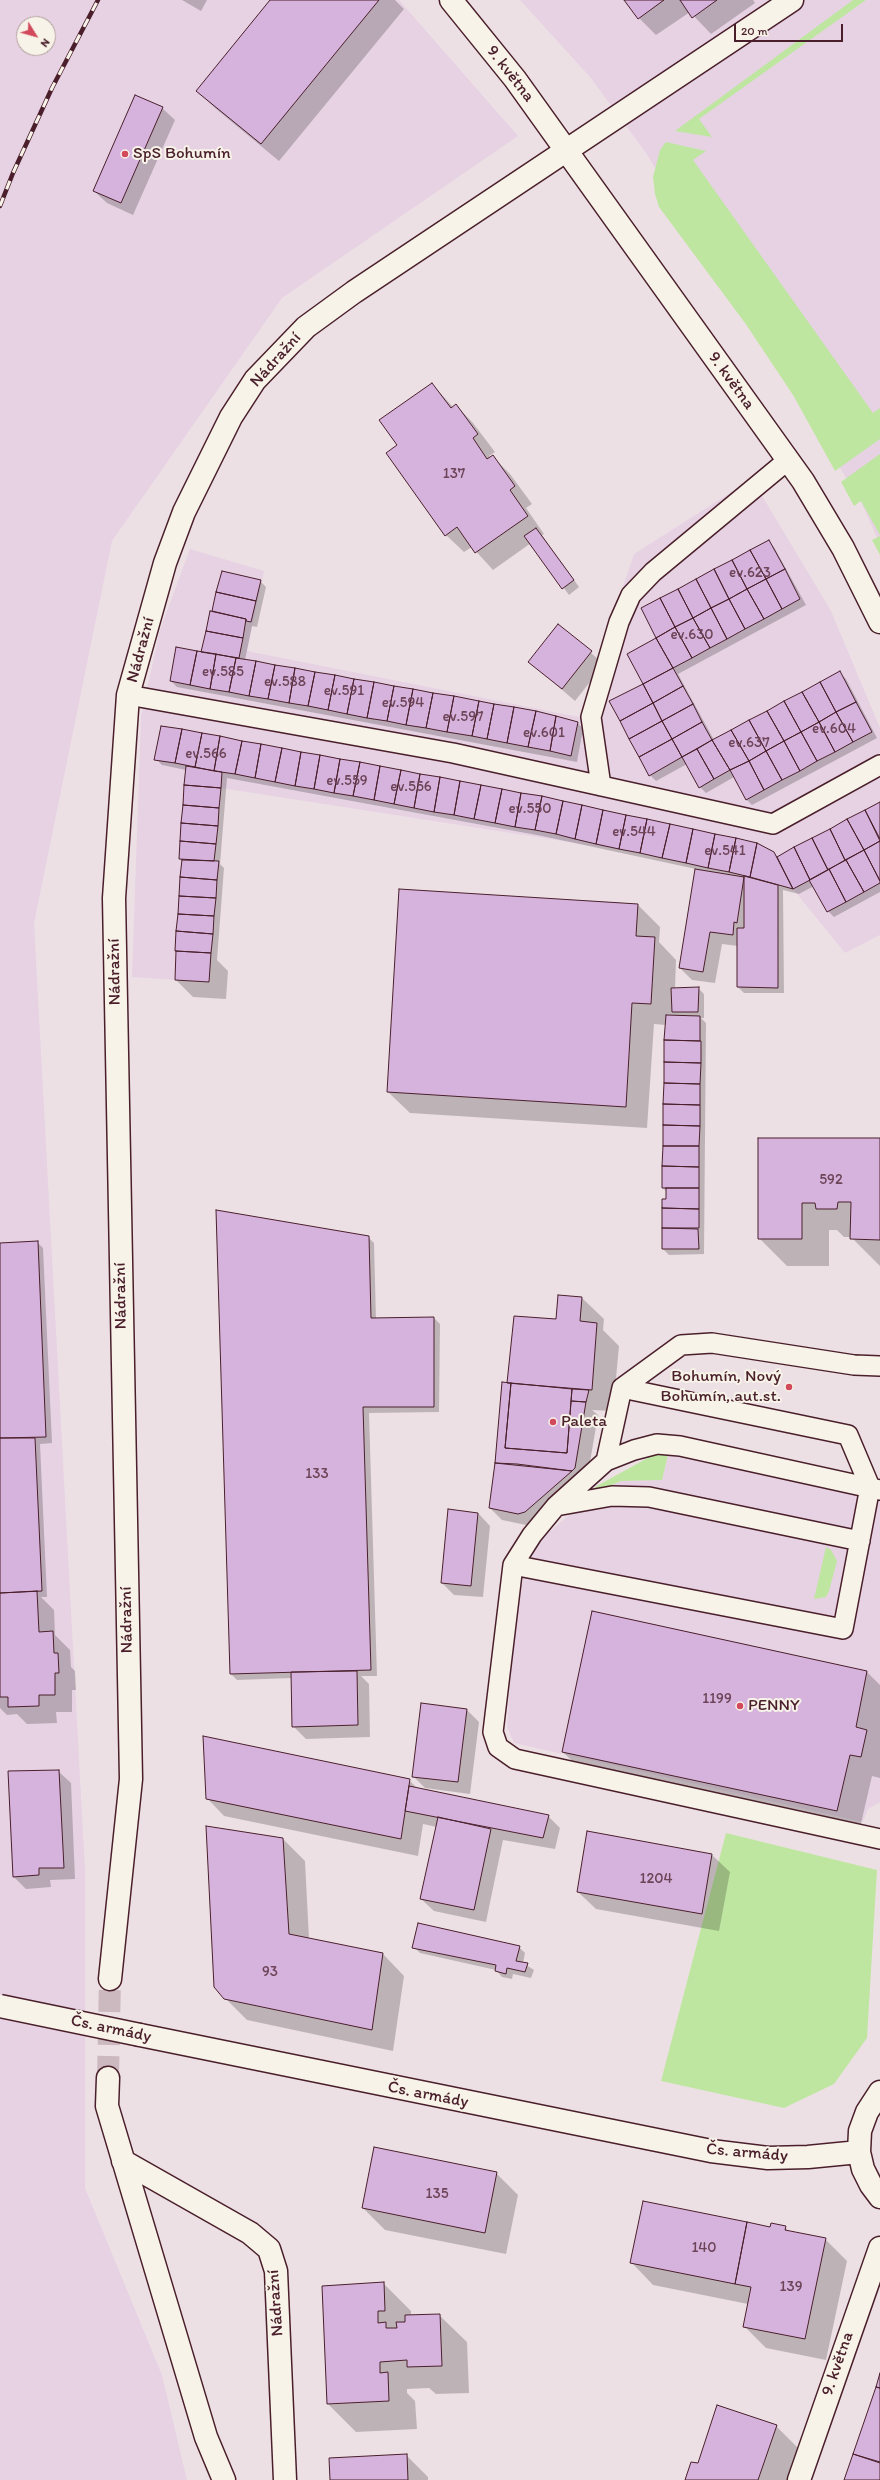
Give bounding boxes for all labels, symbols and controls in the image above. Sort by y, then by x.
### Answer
north arrow [16,16,56,56]
scale bar [736,16,845,42]
text: 20 m [741,24,768,38]
text: N [38,36,53,50]
street label: 9. května [481,42,539,106]
place label: SpS Bohumín [133,144,231,164]
marker: SpS Bohumín [120,149,130,159]
street label: Nádražní [246,328,306,392]
street label: 9. května [703,348,759,414]
house number: 137 [443,465,465,483]
house number: ev.623 [729,564,771,582]
street label: Nádražní [122,615,160,685]
house number: ev.630 [670,626,714,644]
house number: ev.585 [202,663,244,681]
house number: ev.588 [264,673,306,691]
house number: ev.591 [324,682,364,700]
house number: ev.594 [382,694,424,712]
house number: ev.597 [443,708,483,726]
house number: ev.604 [812,720,856,738]
house number: ev.601 [523,724,565,742]
house number: ev.637 [728,734,770,752]
house number: ev.566 [185,745,227,763]
house number: ev.559 [326,772,368,790]
house number: ev.556 [390,778,432,796]
house number: ev.550 [509,800,551,818]
house number: ev.544 [612,823,656,841]
house number: ev.541 [704,842,746,860]
street label: Nádražní [104,938,126,1006]
house number: 592 [819,1171,843,1189]
street label: Nádražní [110,1262,132,1330]
place label: Bohumín, Nový Bohumín, aut.st. [661,1367,781,1407]
marker: Bohumín, Nový Bohumín, aut.st. [784,1382,794,1392]
place label: Paleta [561,1412,607,1432]
marker: Paleta [548,1417,558,1427]
house number: 133 [305,1465,329,1483]
street label: Nádražní [116,1586,138,1654]
house number: 1199 [702,1690,732,1708]
place label: PENNY [748,1696,800,1716]
marker: PENNY [735,1701,745,1711]
house number: 1204 [639,1870,673,1888]
house number: 93 [262,1963,278,1981]
street label: Čs. armády [69,2011,153,2047]
street label: Čs. armády [386,2077,470,2113]
street label: Čs. armády [705,2139,789,2167]
house number: 135 [425,2185,449,2203]
house number: 140 [691,2239,717,2257]
street label: Nádražní [263,2269,289,2337]
house number: 139 [780,2278,802,2296]
street label: 9. května [818,2329,858,2399]

